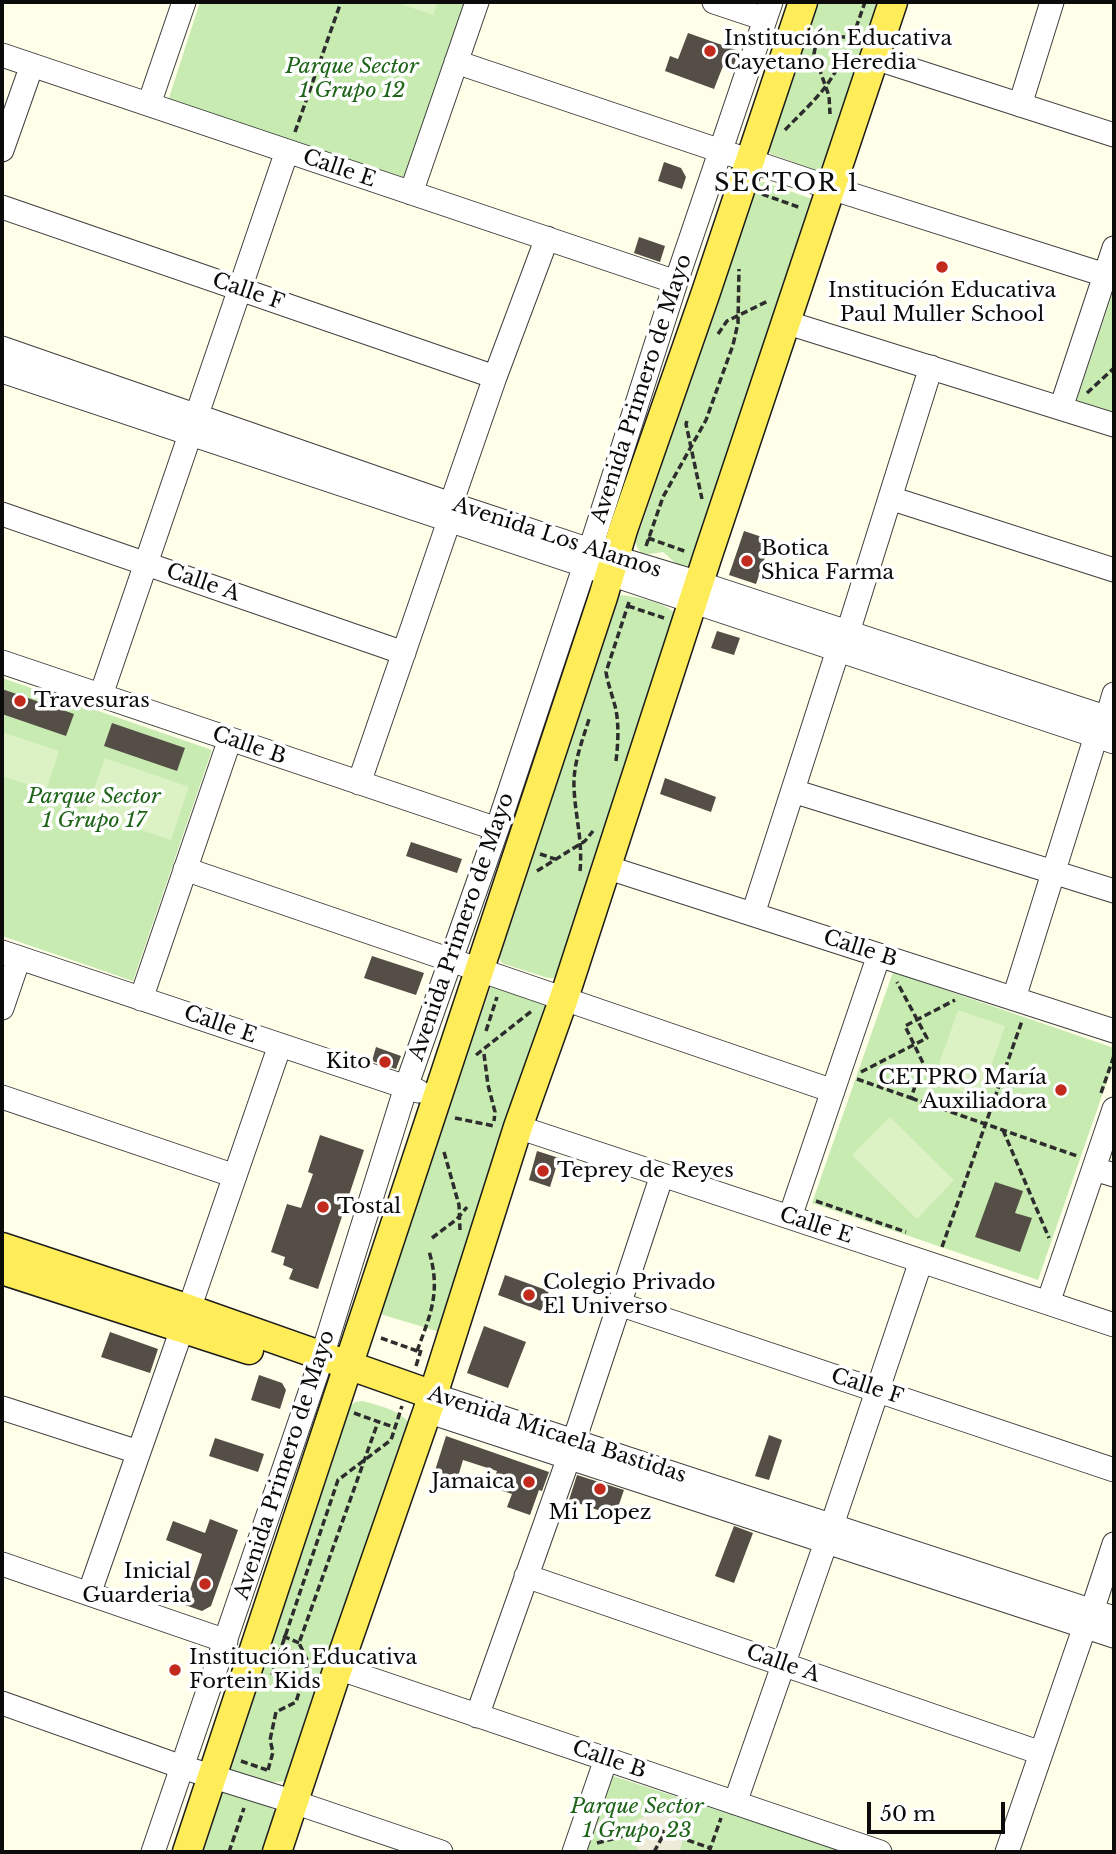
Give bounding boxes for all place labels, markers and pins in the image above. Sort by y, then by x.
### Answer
place label: Institución Educativa Cayetano Heredia [724,26,952,76]
marker: Institución Educativa Cayetano Heredia [702,43,718,59]
marker: Institución Educativa Paul Muller School [934,259,950,275]
place label: Institución Educativa Paul Muller School [828,278,1056,328]
place label: Botica Shica Farma [761,536,894,586]
marker: Botica Shica Farma [739,553,755,569]
place label: Travesuras [34,688,150,714]
marker: Travesuras [12,693,28,709]
place label: Kito [326,1049,371,1075]
marker: Kito [377,1054,393,1070]
place label: CETPRO María Auxiliadora [878,1065,1047,1115]
marker: CETPRO María Auxiliadora [1053,1082,1069,1098]
place label: Teprey de Reyes [557,1158,734,1184]
marker: Teprey de Reyes [535,1163,551,1179]
place label: Tostal [337,1194,401,1220]
marker: Tostal [315,1199,331,1215]
place label: Colegio Privado El Universo [543,1270,716,1320]
marker: Colegio Privado El Universo [521,1287,537,1303]
place label: Jamaica [432,1469,515,1495]
marker: Jamaica [521,1474,537,1490]
marker: Mi Lopez [592,1481,608,1497]
place label: Mi Lopez [548,1500,652,1526]
place label: Inicial Guarderia [82,1559,191,1609]
marker: Inicial Guarderia [197,1576,213,1592]
place label: Institución Educativa Fortein Kids [189,1645,417,1695]
marker: Institución Educativa Fortein Kids [167,1662,183,1678]

